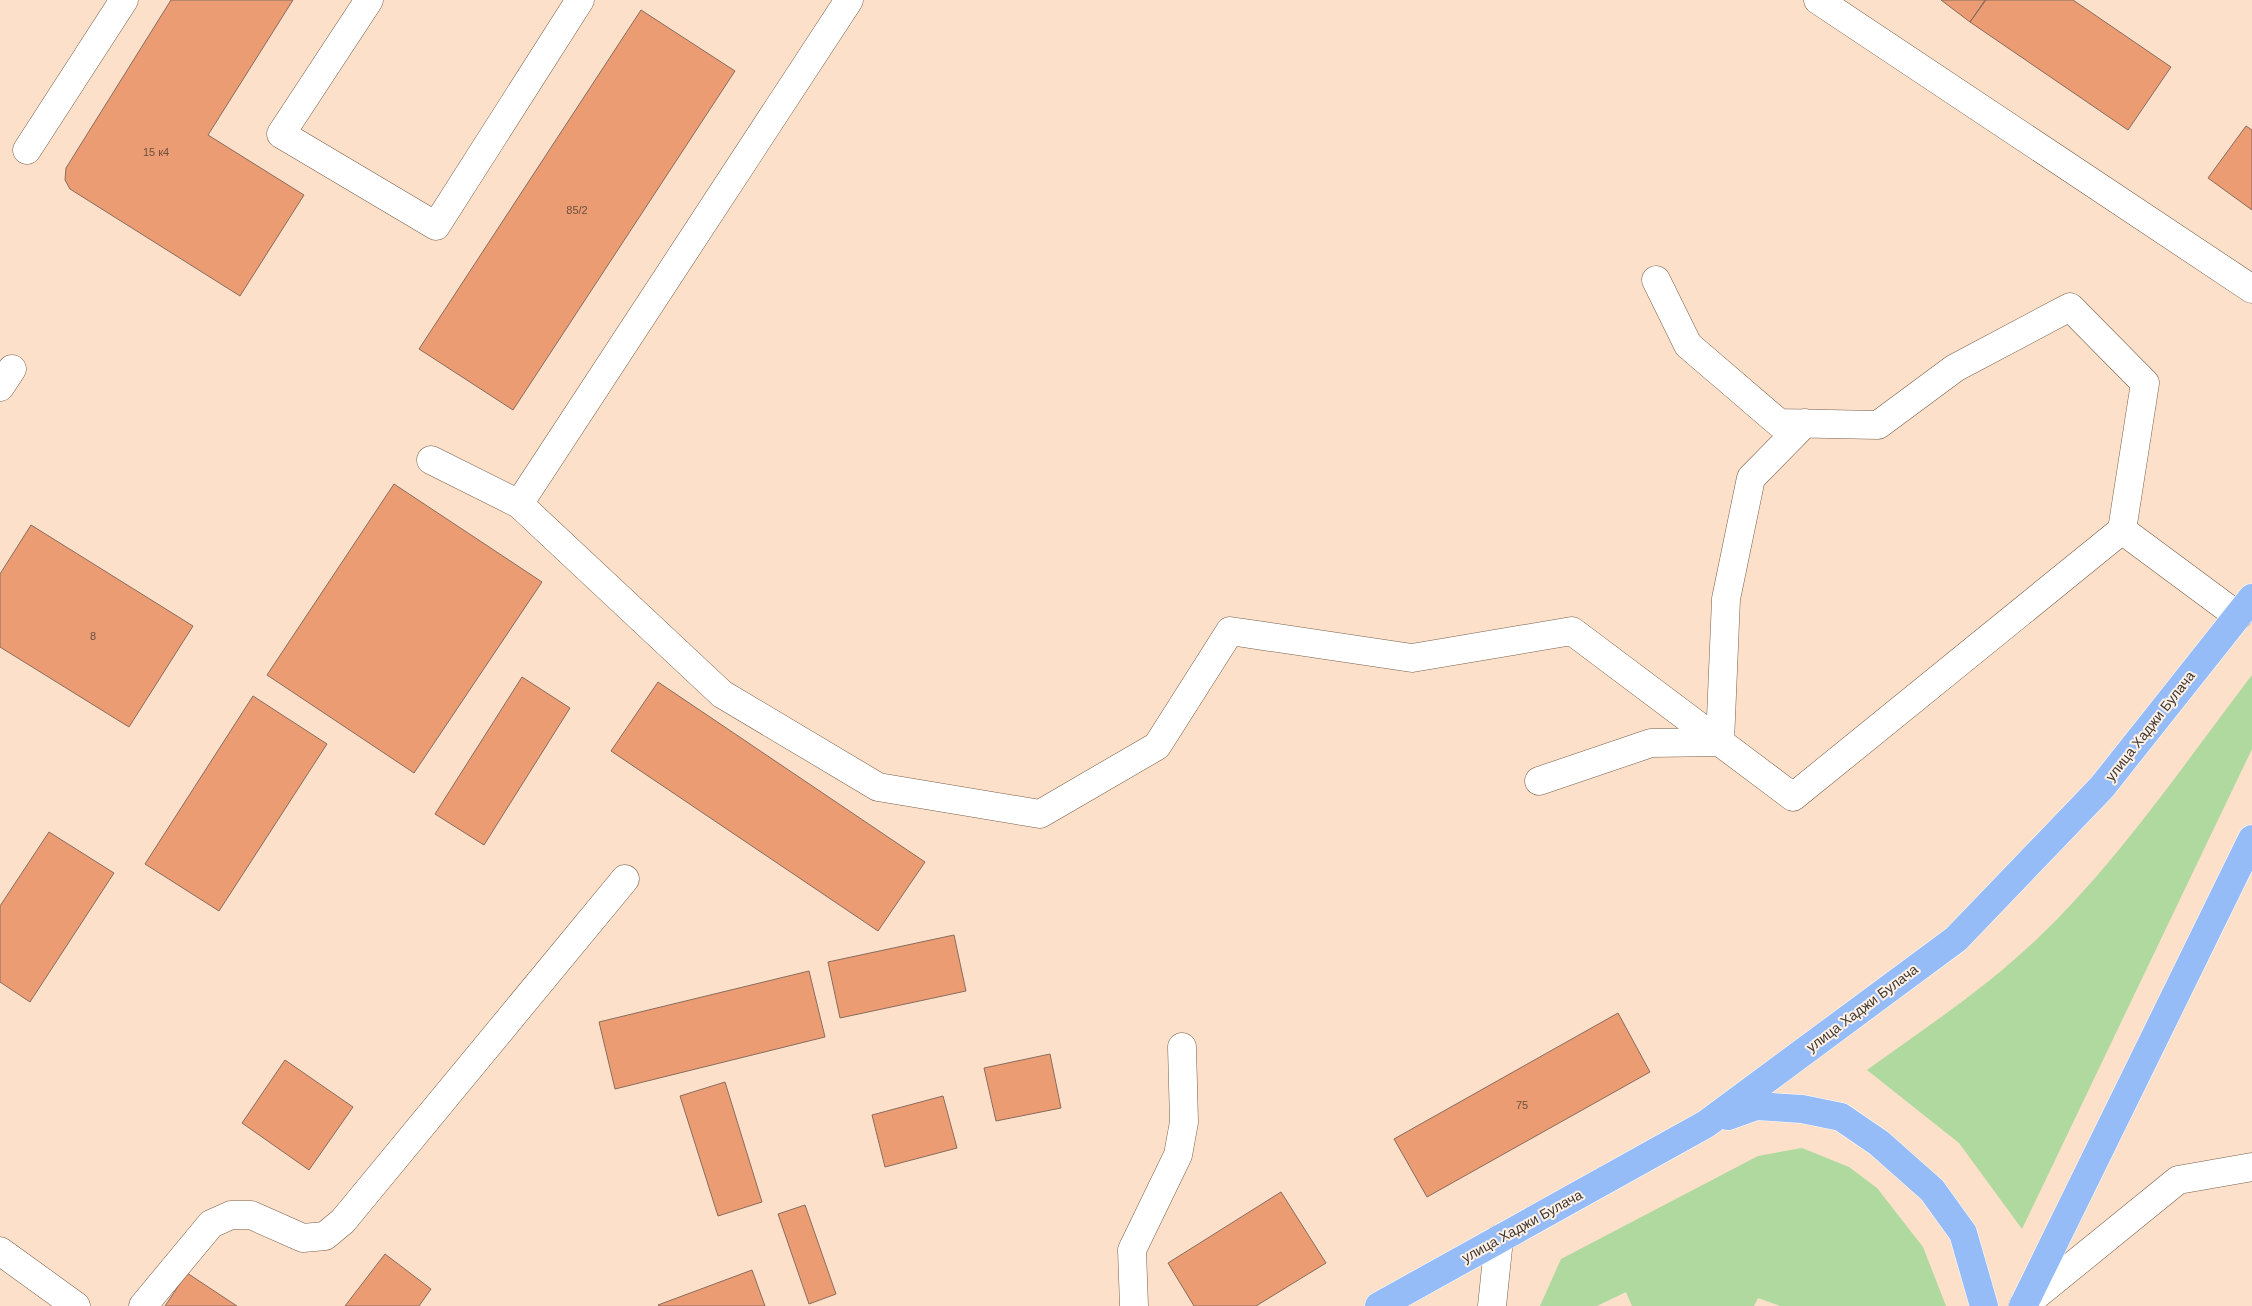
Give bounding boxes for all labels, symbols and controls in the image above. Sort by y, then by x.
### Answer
house number: 15 к4 [143,146,169,158]
house number: 85/2 [566,204,588,216]
house number: 8 [90,630,96,642]
street label: улица Хаджи Булача [2102,668,2198,784]
street label: улица Хаджи Булача [1803,961,1921,1055]
house number: 75 [1516,1099,1528,1111]
street label: улица Хаджи Булача [1459,1186,1585,1266]

